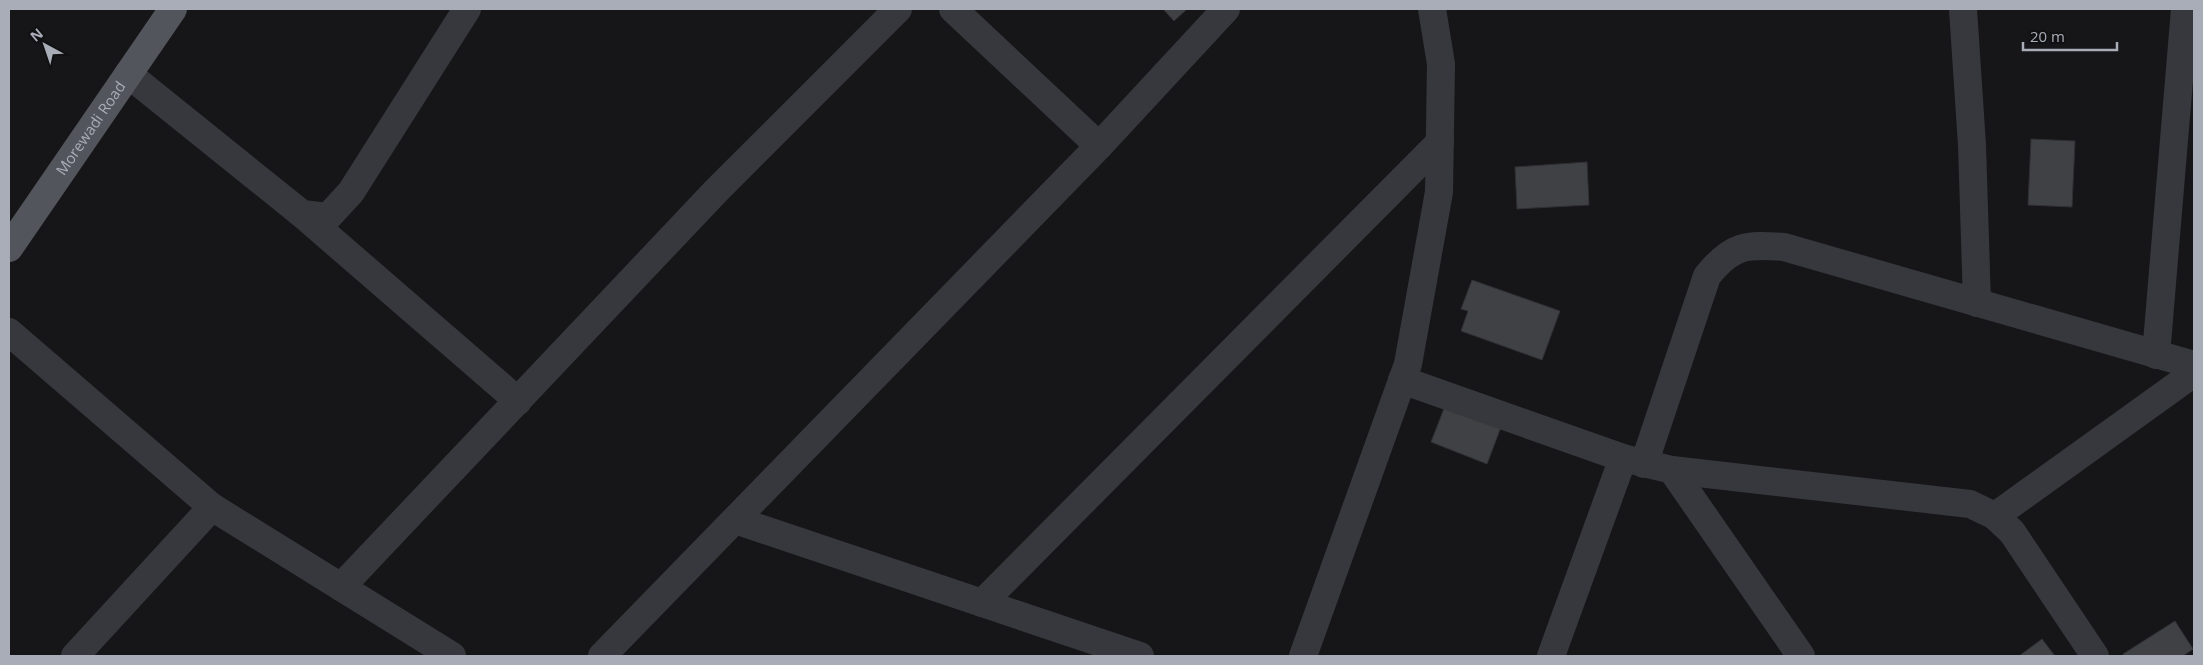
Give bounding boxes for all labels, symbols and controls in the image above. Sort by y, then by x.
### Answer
north arrow [20,20,70,70]
scale bar [2023,20,2117,52]
text: N [26,24,47,46]
text: 20 m [2030,26,2065,46]
street label: Morewadi Road [51,77,130,179]

